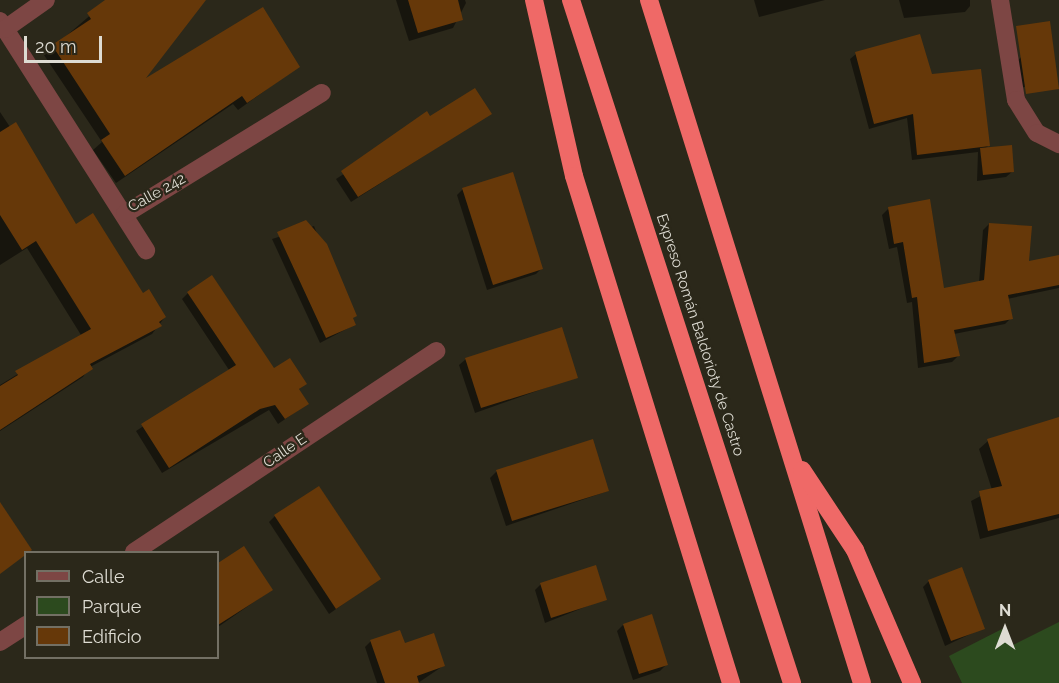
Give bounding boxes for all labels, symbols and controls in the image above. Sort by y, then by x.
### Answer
scale bar [27,24,105,62]
text: 20 m [35,36,77,57]
street label: Calle 242 [125,170,189,216]
street label: Expreso Román Baldorioty de Castro [652,211,748,459]
street label: Calle E [260,430,310,472]
legend [24,551,219,659]
text: Calle [82,566,125,587]
text: Parque [82,596,141,617]
north arrow [975,599,1035,659]
text: N [999,601,1011,620]
text: Edificio [82,626,141,647]

